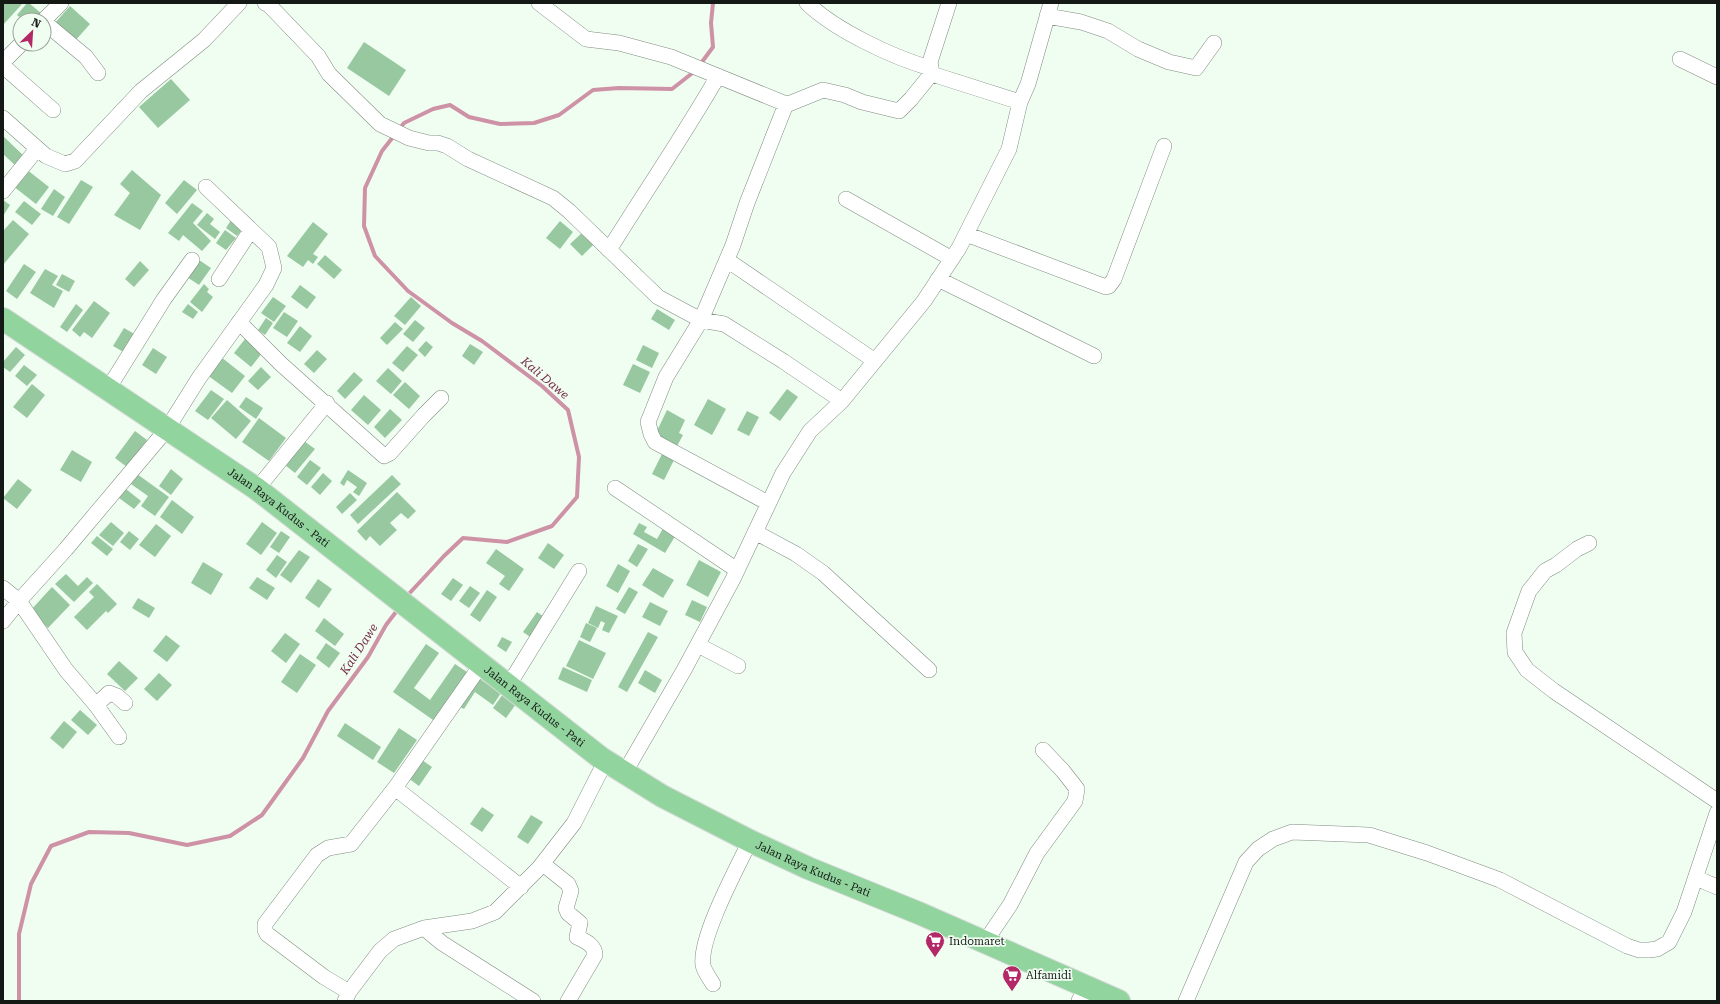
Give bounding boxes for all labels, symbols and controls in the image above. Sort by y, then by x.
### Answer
north arrow [12,12,52,52]
text: N [29,16,43,31]
water label: Kali Dawe [518,353,572,402]
street label: Jalan Raya Kudus - Pati [225,465,332,550]
water label: Kali Dawe [337,621,381,678]
street label: Jalan Raya Kudus - Pati [481,663,587,750]
street label: Jalan Raya Kudus - Pati [753,839,873,900]
supermarket icon: Indomaret [924,930,946,958]
place label: Indomaret [949,935,1005,948]
supermarket icon: Alfamidi [1001,964,1023,992]
place label: Alfamidi [1026,969,1072,982]

